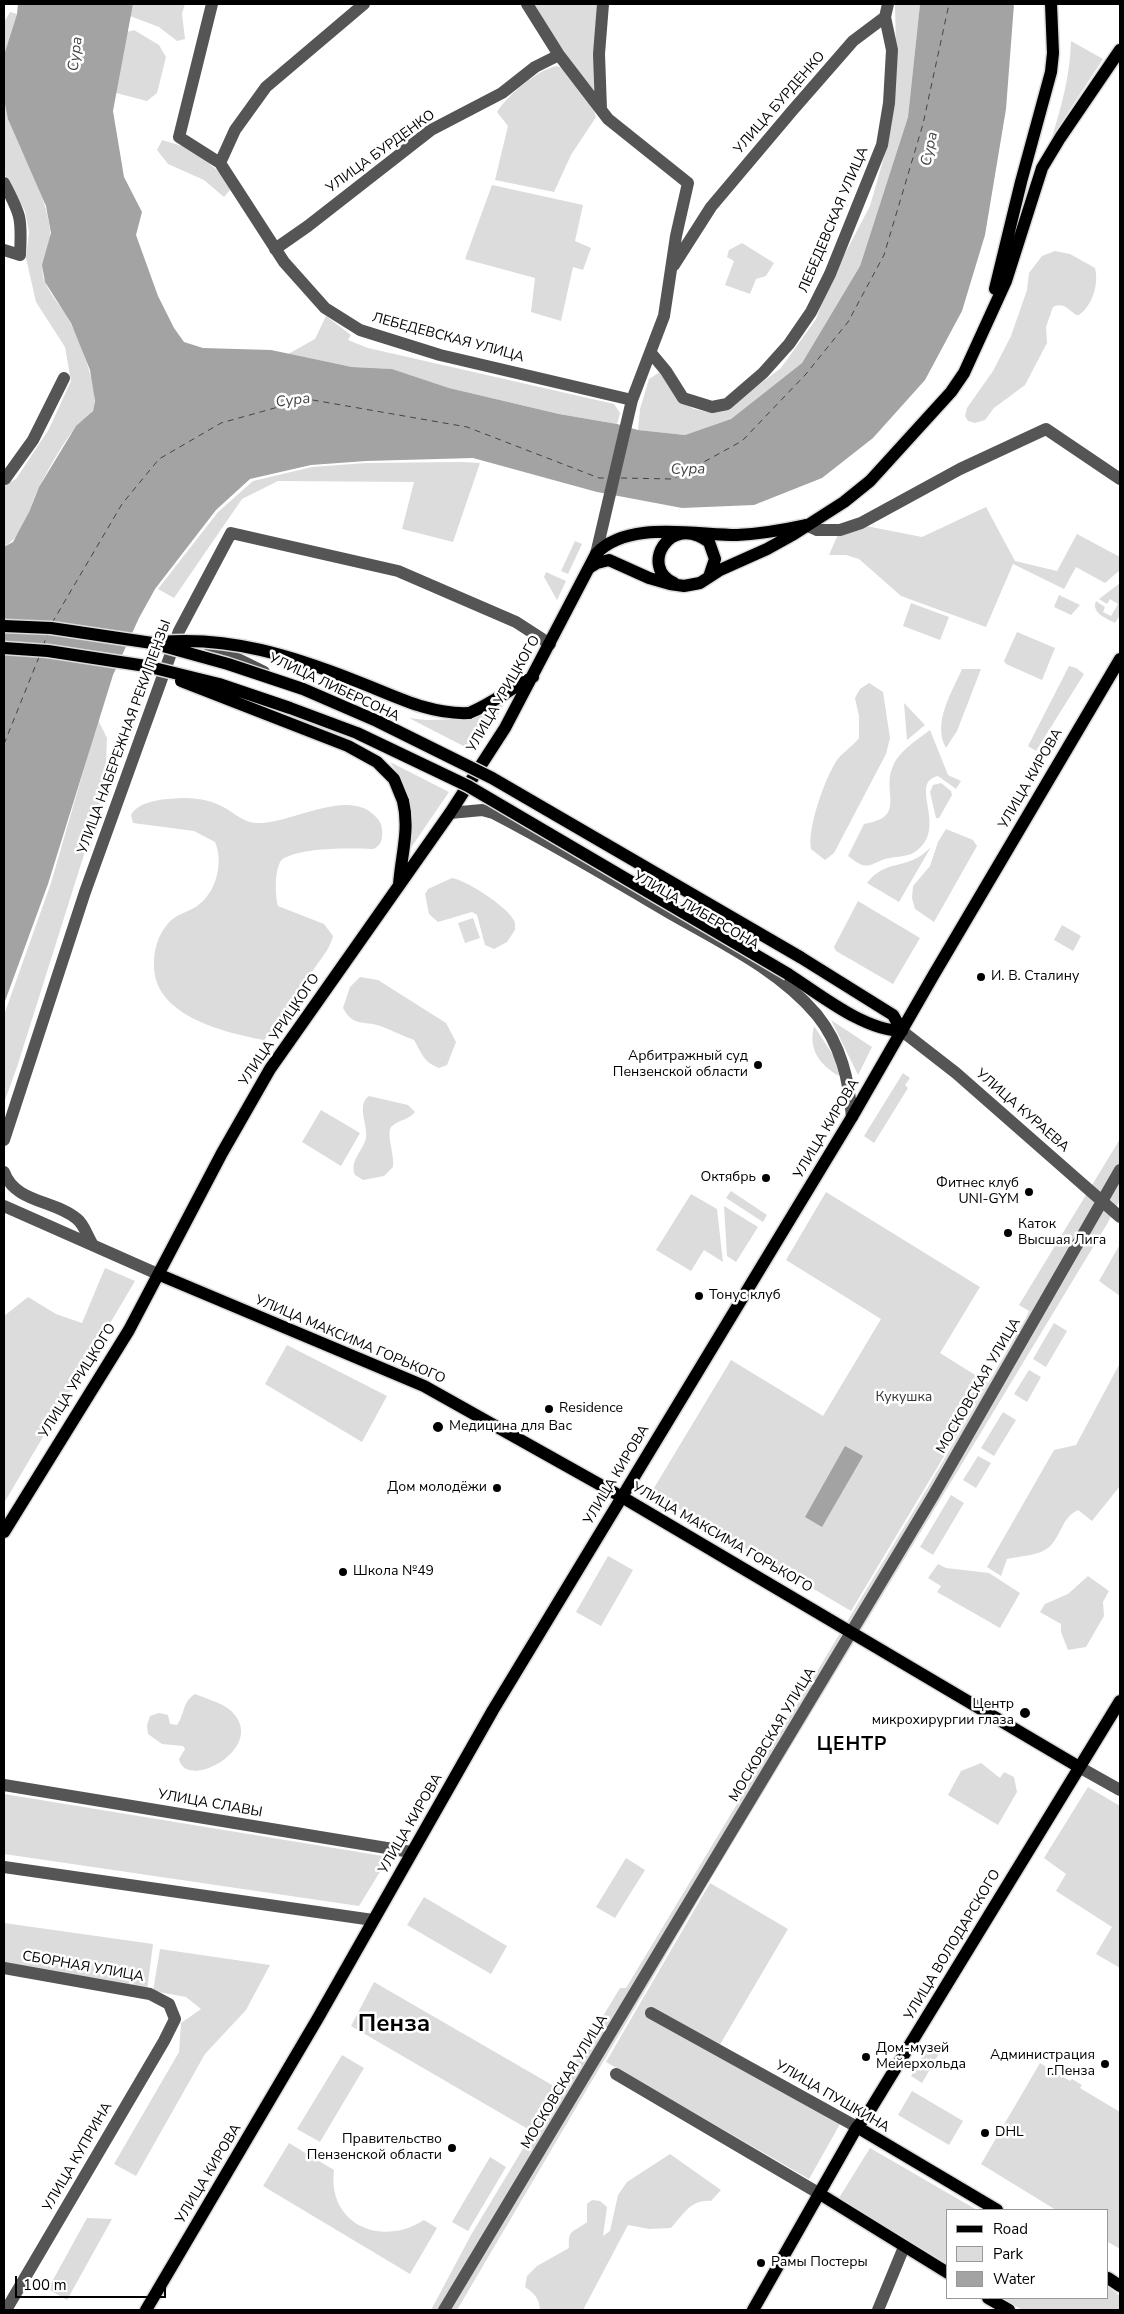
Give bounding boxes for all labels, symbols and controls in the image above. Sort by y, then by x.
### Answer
water label: Сура [65,36,87,72]
street label: УЛИЦА БУРДЕНКО [731,48,829,158]
street label: УЛИЦА БУРДЕНКО [323,107,439,197]
water label: Сура [918,130,942,168]
street label: ЛЕБЕДЕВСКАЯ УЛИЦА [796,145,872,295]
street label: ЛЕБЕДЕВСКАЯ УЛИЦА [370,310,526,366]
water label: Сура [275,390,311,412]
water label: Сура [671,461,705,479]
street label: УЛИЦА НАБЕРЕЖНАЯ РЕКИ ПЕНЗЫ [75,618,175,856]
street label: УЛИЦА УРИЦКОГО [464,633,544,755]
street label: УЛИЦА ЛИБЕРСОНА [266,650,402,726]
street label: УЛИЦА КИРОВА [995,726,1067,832]
street label: УЛИЦА ЛИБЕРСОНА [630,868,762,954]
place label: И. В. Сталину [991,969,1079,985]
street label: УЛИЦА УРИЦКОГО [236,971,324,1089]
marker: И. В. Сталину [975,971,987,983]
place label: Арбитражный суд Пензенской области [613,1049,748,1082]
marker: Арбитражный суд Пензенской области [752,1059,764,1071]
street label: УЛИЦА КУРАЕВА [972,1066,1072,1156]
street label: УЛИЦА КИРОВА [791,1076,863,1182]
place label: Октябрь [700,1170,756,1186]
marker: Октябрь [760,1172,772,1184]
place label: Фитнес клуб UNI-GYM [936,1176,1019,1208]
marker: Фитнес клуб UNI-GYM [1023,1186,1035,1198]
place label: Каток Высшая Лига [1018,1217,1106,1250]
marker: Каток Высшая Лига [1002,1227,1014,1239]
place label: Тонус клуб [709,1288,781,1304]
marker: Тонус клуб [693,1290,705,1302]
street label: УЛИЦА МАКСИМА ГОРЬКОГО [252,1292,448,1388]
street label: МОСКОВСКАЯ УЛИЦА [933,1315,1025,1457]
street label: УЛИЦА УРИЦКОГО [36,1321,120,1441]
park label: Кукушка [876,1390,932,1406]
place label: Residence [559,1401,623,1417]
marker: Residence [543,1403,555,1415]
place label: Медицина для Вас [449,1419,572,1435]
marker: Медицина для Вас [431,1420,445,1434]
street label: УЛИЦА КИРОВА [581,1422,653,1528]
street label: УЛИЦА МАКСИМА ГОРЬКОГО [629,1479,815,1597]
place label: Дом молодёжи [387,1480,487,1496]
marker: Дом молодёжи [491,1482,503,1494]
place label: Школа №49 [353,1564,434,1580]
marker: Школа №49 [337,1566,349,1578]
street label: МОСКОВСКАЯ УЛИЦА [726,1665,820,1805]
place label: Центр микрохирургии глаза [872,1697,1014,1730]
marker: Центр микрохирургии глаза [1018,1706,1032,1720]
district label: ЦЕНТР [816,1734,888,1756]
street label: УЛИЦА КИРОВА [375,1771,447,1877]
street label: УЛИЦА СЛАВЫ [156,1787,264,1821]
street label: УЛИЦА ВОЛОДАРСКОГО [901,1867,1005,2023]
street label: СБОРНАЯ УЛИЦА [21,1948,145,1986]
district label: Пенза [358,2011,430,2039]
street label: МОСКОВСКАЯ УЛИЦА [518,2012,612,2152]
place label: Дом-музей Мейерхольда [876,2041,966,2074]
place label: Администрация г.Пенза [990,2048,1095,2080]
marker: Дом-музей Мейерхольда [860,2051,872,2063]
street label: УЛИЦА ПУШКИНА [772,2057,892,2137]
marker: Администрация г.Пенза [1099,2058,1111,2070]
street label: УЛИЦА КУПРИНА [40,2099,116,2215]
street label: УЛИЦА КИРОВА [173,2121,245,2227]
place label: DHL [995,2125,1024,2141]
marker: DHL [979,2127,991,2139]
place label: Правительство Пензенской области [307,2132,442,2164]
marker: Правительство Пензенской области [446,2142,458,2154]
legend [946,2209,1109,2299]
text: Road [993,2219,1028,2239]
text: Park [993,2244,1023,2264]
place label: Рамы Постеры [771,2255,868,2271]
marker: Рамы Постеры [755,2257,767,2269]
scale bar [18,2266,169,2298]
text: Water [993,2269,1035,2289]
text: 100 m [23,2275,67,2295]

